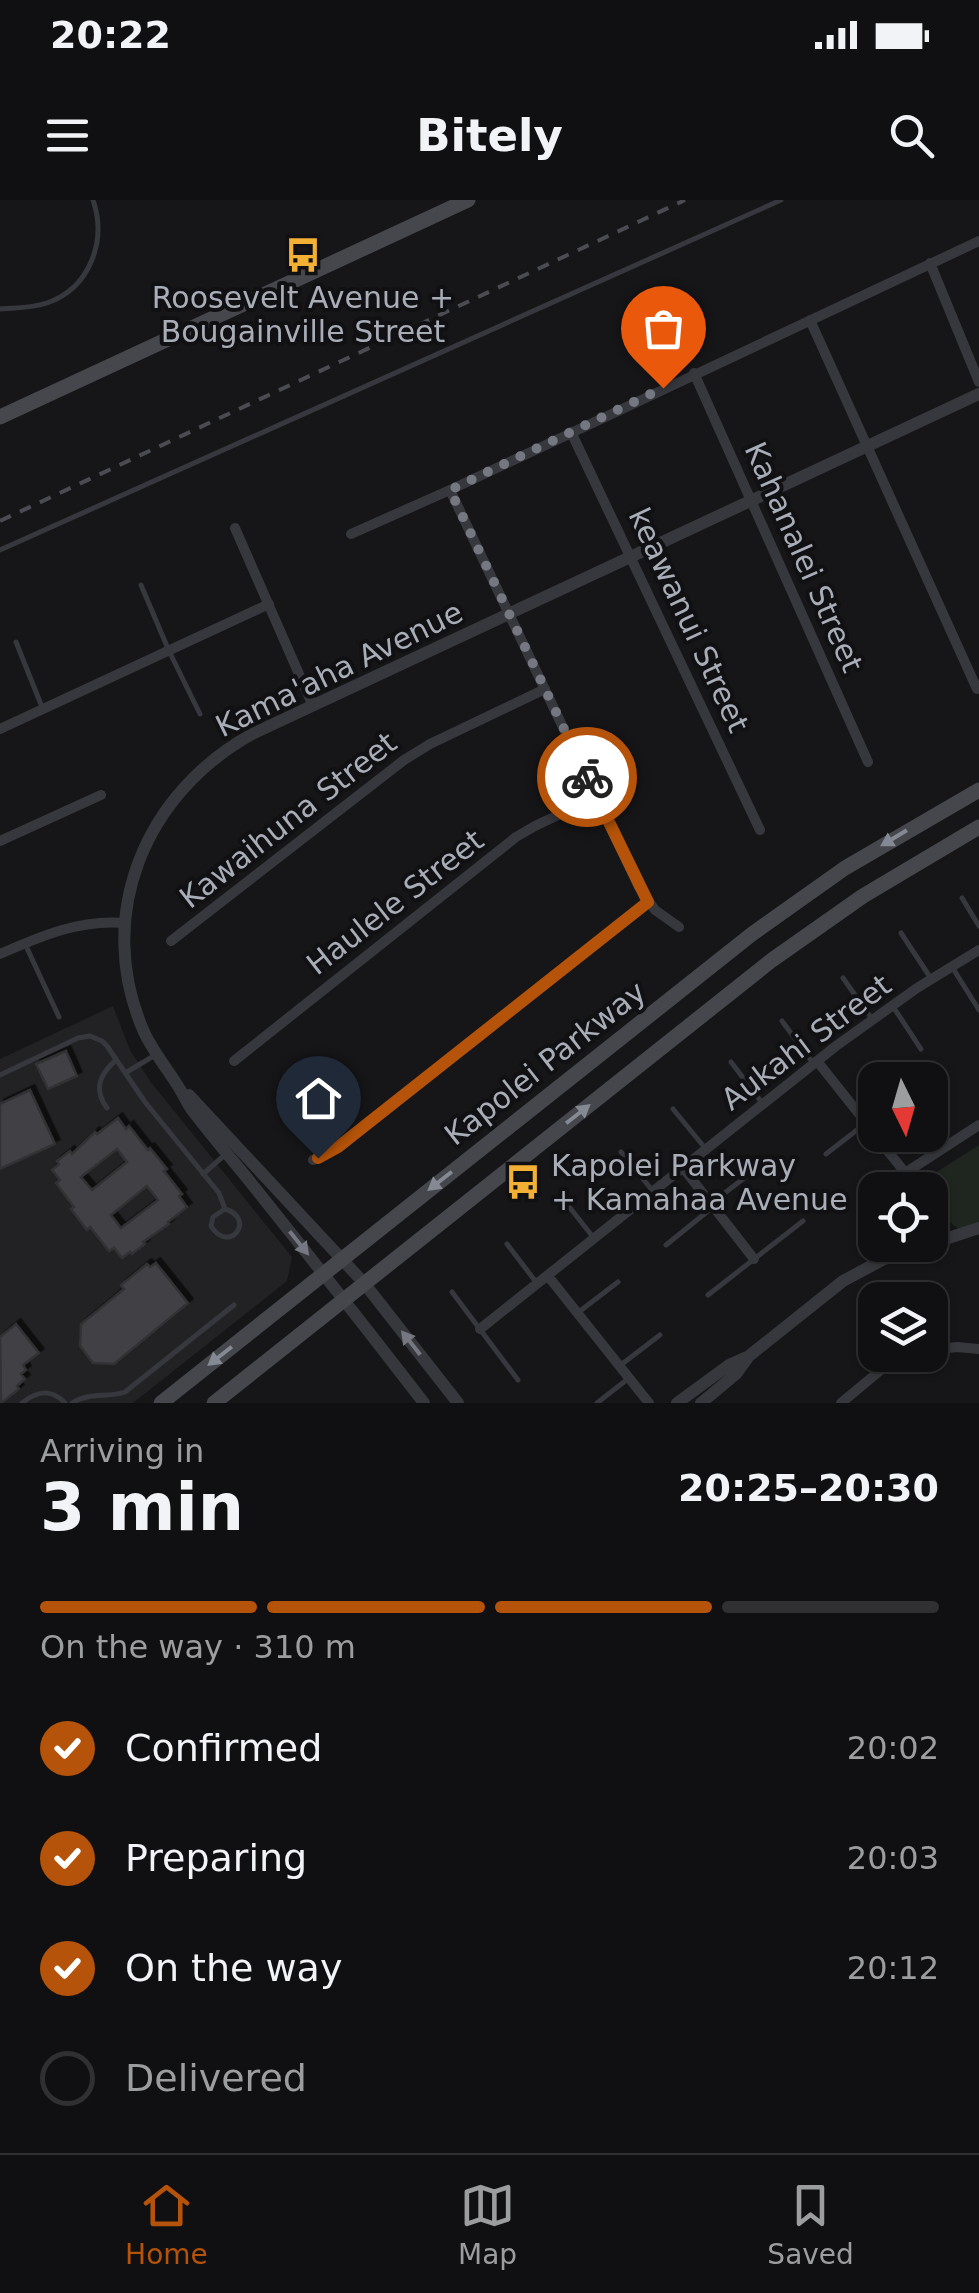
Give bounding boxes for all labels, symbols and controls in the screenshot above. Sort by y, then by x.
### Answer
text: 20:22 [50,13,171,57]
icon: menu [40,108,95,163]
icon: search [884,108,939,163]
text: Bitely [416,109,563,162]
bus stop icon: Roosevelt Avenue + Bougainville Street [284,236,322,274]
place label: Roosevelt Avenue + Bougainville Street [152,280,454,349]
pin [621,286,706,389]
icon: bag [636,301,691,356]
street label: Kahanalei Street [738,437,871,678]
street label: keawanui Street [622,502,756,738]
street label: Kama'aha Avenue [210,594,468,744]
street label: Kawaihuna Street [173,725,403,915]
courier [537,727,637,827]
icon: bike [560,750,615,805]
street label: Haulele Street [300,822,490,982]
one-way arrow [880,829,908,846]
street label: Aukahi Street [714,967,898,1117]
street label: Kapolei Parkway [438,974,652,1152]
pin [276,1056,361,1159]
north arrow [858,1062,948,1152]
map controls [858,1062,948,1372]
icon: home [291,1071,346,1126]
one-way arrow [565,1104,591,1125]
place label: Kapolei Parkway + Kamahaa Avenue [551,1148,848,1217]
bus stop icon: Kapolei Parkway + Kamahaa Avenue [504,1163,542,1201]
one-way arrow [427,1171,453,1191]
button: locate [858,1172,948,1262]
one-way arrow [288,1231,309,1256]
button: layers [858,1282,948,1372]
one-way arrow [401,1330,422,1356]
one-way arrow [207,1345,233,1366]
text: Arriving in [40,1432,204,1470]
text: 20:25–20:30 [678,1466,939,1510]
text: 3 min [40,1470,244,1545]
text: On the way · 310 m [40,1628,356,1666]
icon: check [40,1721,95,1776]
text: Confirmed [125,1726,322,1770]
text: 20:02 [847,1729,939,1767]
icon: check [40,1831,95,1886]
text: Preparing [125,1836,307,1880]
text: 20:03 [847,1839,939,1877]
icon: check [40,1941,95,1996]
text: On the way [125,1946,342,1990]
text: 20:12 [847,1949,939,1987]
text: Delivered [125,2056,307,2100]
tab: Home [125,2178,208,2271]
tab: Map [458,2178,517,2271]
tab: Saved [767,2178,854,2271]

